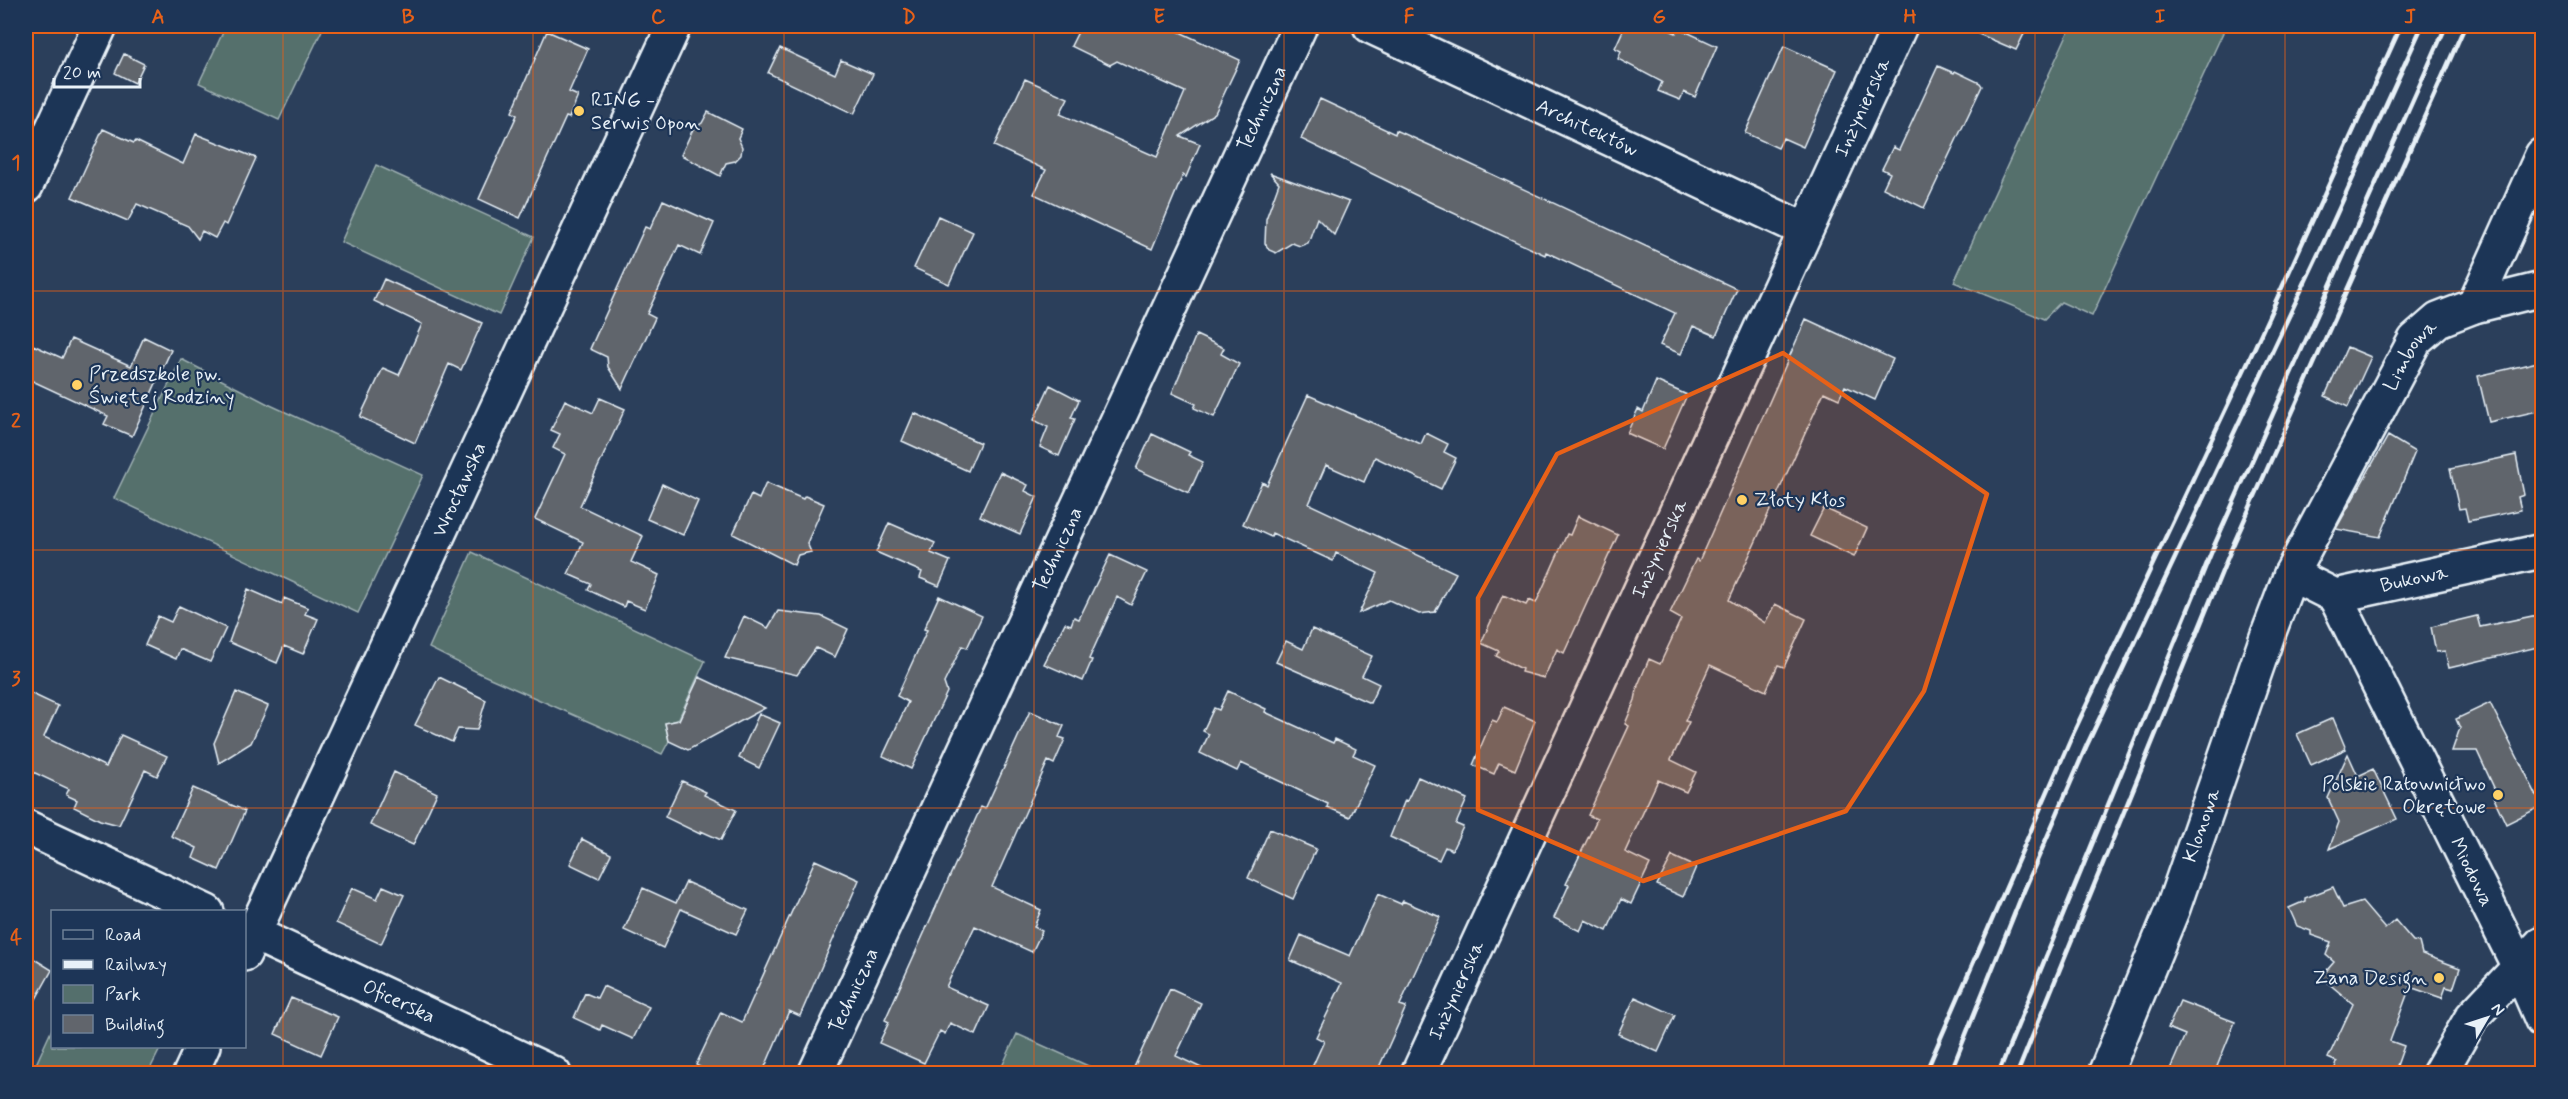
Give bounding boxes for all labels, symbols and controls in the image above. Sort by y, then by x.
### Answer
text: A [151,4,165,31]
text: B [402,4,415,31]
text: C [651,4,666,31]
text: D [902,4,916,31]
text: E [1153,4,1165,31]
text: F [1404,4,1415,31]
text: G [1652,4,1666,31]
text: H [1903,4,1917,31]
text: I [2155,4,2165,31]
text: J [2404,4,2416,31]
scale bar [54,51,140,89]
street label: Inżynierska [1828,53,1897,161]
text: 20 m [63,61,101,85]
street label: Techniczna [1230,61,1293,155]
place label: RING - Serwis Opon [591,87,700,137]
street label: Architektów [1532,92,1643,163]
marker: RING - Serwis Opon [572,104,586,118]
text: 1 [12,150,20,177]
street label: Limbowa [2377,313,2443,396]
place label: Przedszkole pw. Świętej Rodziny [89,361,235,411]
marker: Przedszkole pw. Świętej Rodziny [70,378,84,392]
text: 2 [11,408,21,435]
street label: Wrocławska [426,438,493,541]
place label: Złoty Kłos [1754,487,1845,514]
marker: Złoty Kłos [1735,493,1749,507]
street label: Inżynierska [1625,494,1694,603]
street label: Techniczna [1026,502,1089,597]
street label: Bukowa [2378,558,2451,599]
text: 3 [11,666,21,693]
place label: Polskie Ratownictwo Okrętowe [2322,771,2486,821]
street label: Klonowa [2176,784,2227,866]
marker: Polskie Ratownictwo Okrętowe [2491,788,2505,802]
street label: Miodowa [2443,833,2500,911]
legend [51,910,246,1048]
text: Road [105,923,141,947]
text: 4 [10,925,22,952]
street label: Inżynierska [1422,936,1491,1044]
street label: Techniczna [822,943,885,1038]
text: Railway [105,953,167,977]
place label: Zana Design [2313,965,2427,994]
marker: Zana Design [2432,971,2446,985]
street label: Oficerska [358,973,440,1030]
text: Park [105,983,141,1007]
north arrow [2457,988,2517,1048]
text: N [2486,999,2509,1020]
text: Building [105,1013,165,1039]

